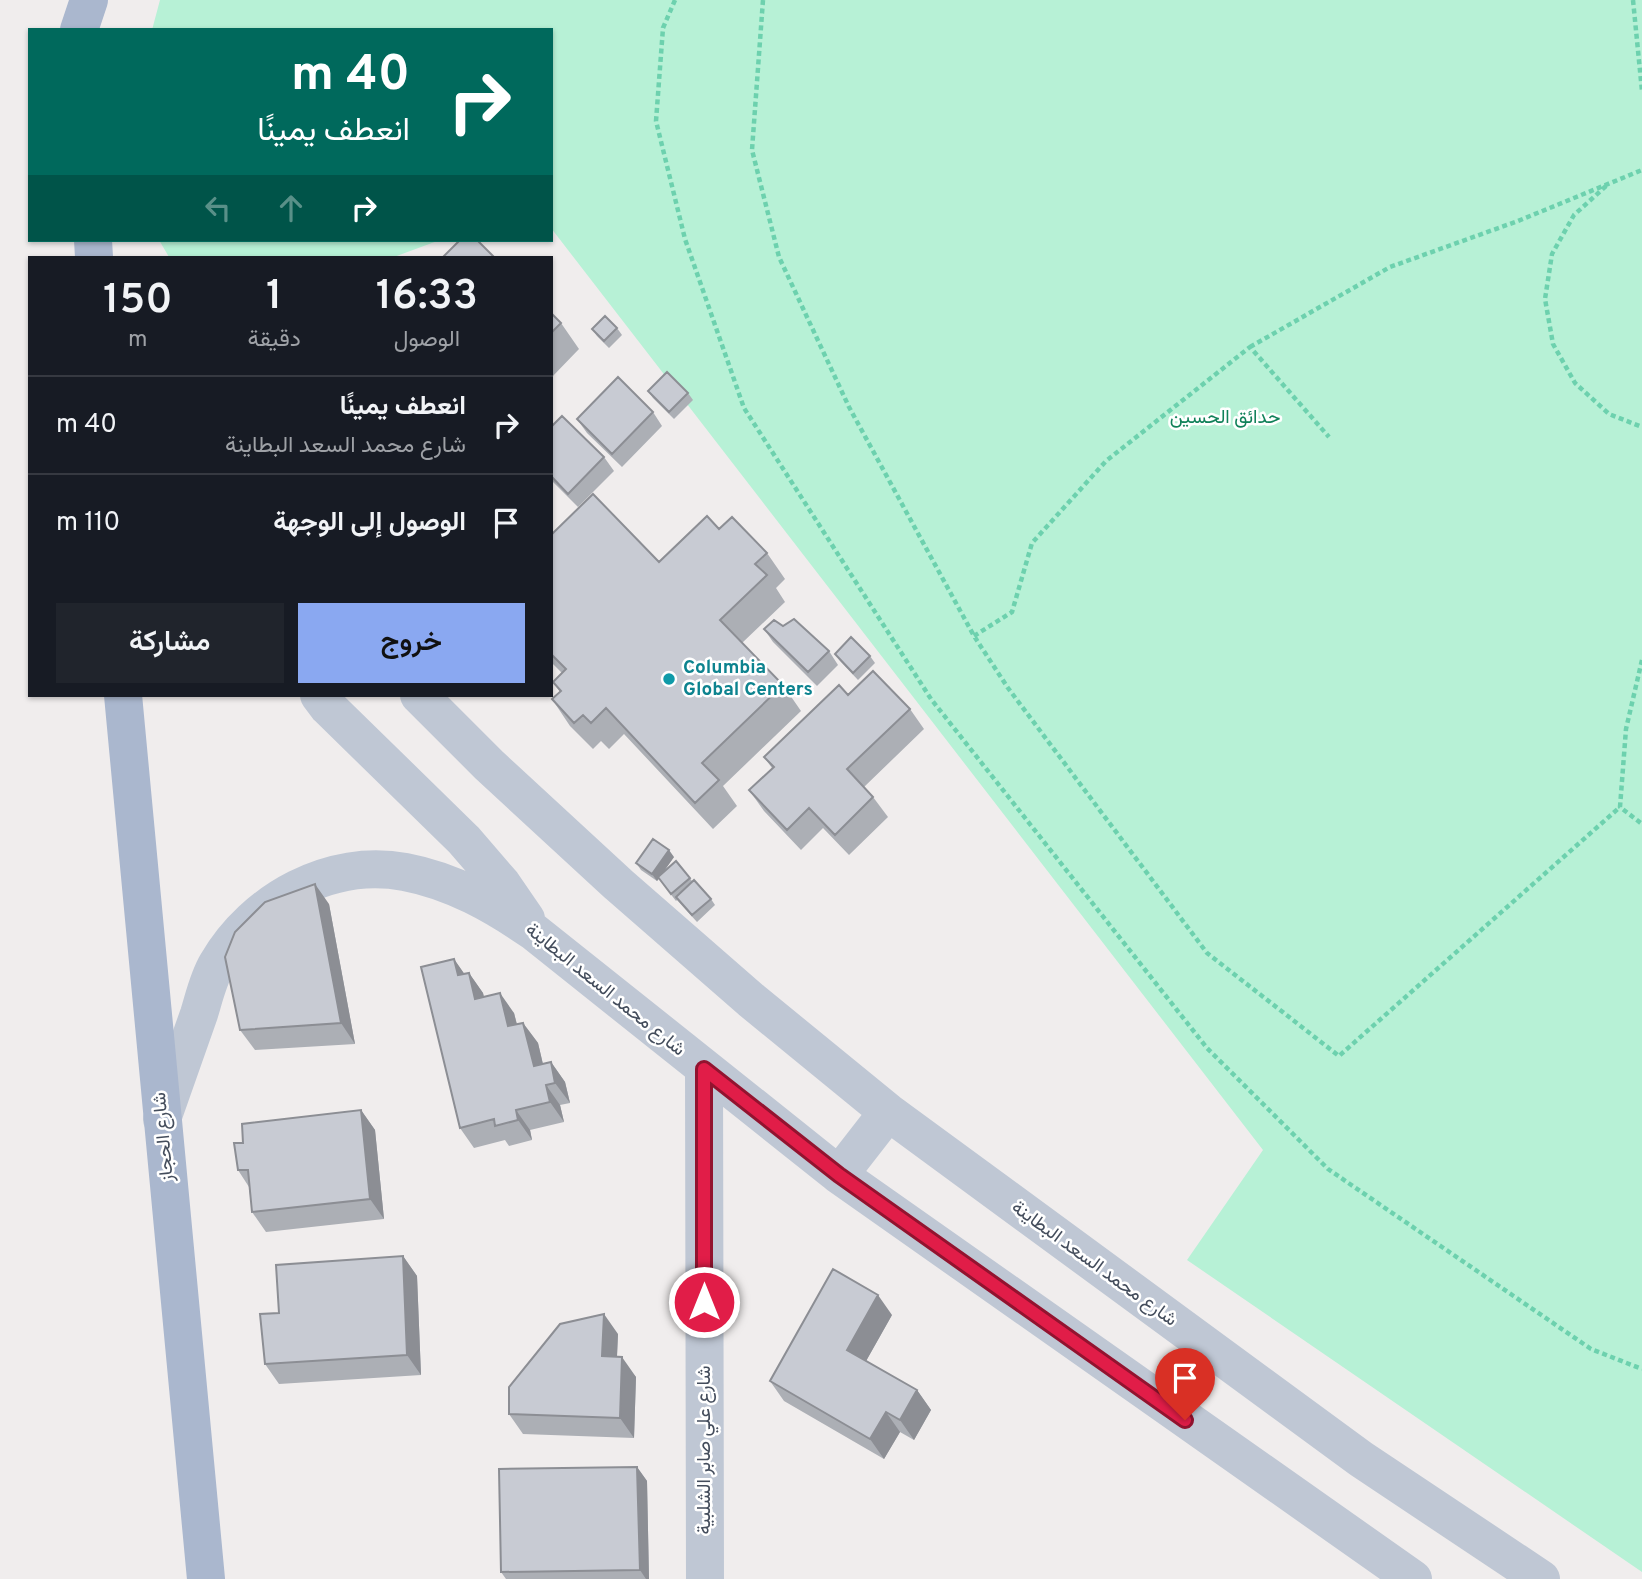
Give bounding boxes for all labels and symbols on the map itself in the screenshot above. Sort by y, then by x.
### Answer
park label: حدائق الحسين [1170,406,1280,430]
place label: Columbia Global Centers [683,656,813,702]
marker: Columbia Global Centers [661,671,677,687]
street label: شارع محمد السعد البطاينة [520,918,690,1062]
street label: شارع الحجاز [148,1091,180,1184]
street label: شارع محمد السعد البطاينة [1006,1196,1182,1332]
position arrow [667,1265,741,1339]
pin [1155,1348,1215,1420]
street label: شارع علي صابر الشلبية [693,1365,719,1535]

